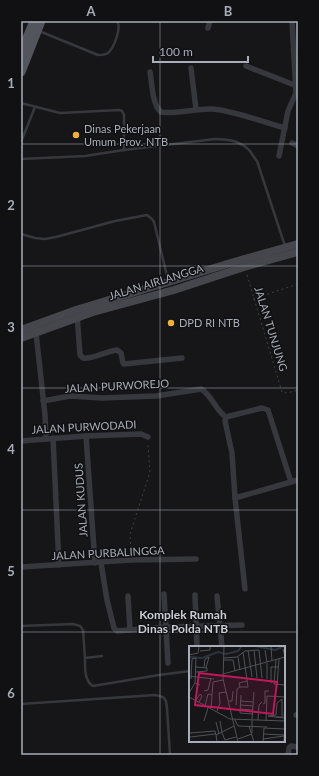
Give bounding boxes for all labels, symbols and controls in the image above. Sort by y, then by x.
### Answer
text: A [85,3,96,19]
text: B [224,3,233,19]
scale bar [153,38,248,64]
text: 100 m [159,44,193,59]
text: 1 [7,75,15,91]
place label: Dinas Pekerjaan Umum Prov. NTB [84,122,168,148]
marker: Dinas Pekerjaan Umum Prov. NTB [71,130,81,140]
text: 2 [7,197,15,213]
street label: JALAN AIRLANGGA [107,261,205,302]
street label: JALAN TUNJUNG [252,285,291,373]
place label: DPD RI NTB [179,316,240,329]
marker: DPD RI NTB [166,318,176,328]
text: 3 [7,319,15,335]
street label: JALAN PURWOREJO [64,376,170,395]
street label: JALAN PURWODADI [31,417,137,436]
text: 4 [7,441,15,457]
street label: JALAN KUDUS [71,463,90,537]
street label: JALAN PURBALINGGA [51,543,165,562]
text: 5 [7,563,15,579]
district label: Komplek Rumah Dinas Polda NTB [138,607,228,636]
inset map [189,646,285,742]
text: 6 [7,685,15,701]

